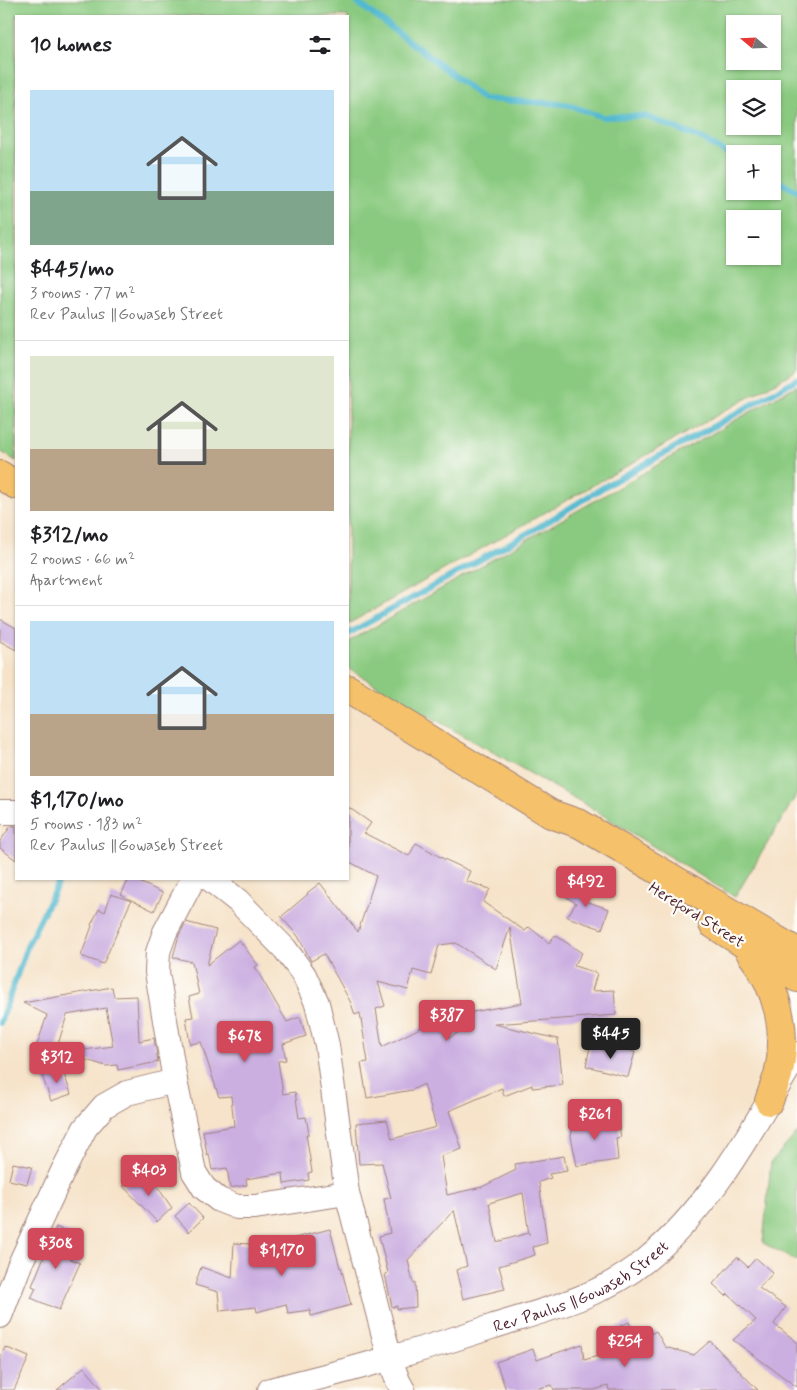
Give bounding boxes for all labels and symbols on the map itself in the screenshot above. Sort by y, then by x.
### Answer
north arrow [726,15,781,70]
pin: $492 [556,866,616,908]
street label: Hereford Street [643,877,748,955]
pin: $387 [417,1000,477,1042]
pin: $445 [581,1018,641,1060]
pin: $678 [215,1020,275,1063]
pin: $312 [27,1042,87,1084]
pin: $261 [565,1098,625,1141]
pin: $403 [119,1154,179,1197]
pin: $308 [26,1228,86,1270]
pin: $1,170 [241,1234,323,1277]
street label: Rev Paulus ǁGowaseb Street [491,1236,673,1338]
pin: $254 [595,1326,655,1368]

